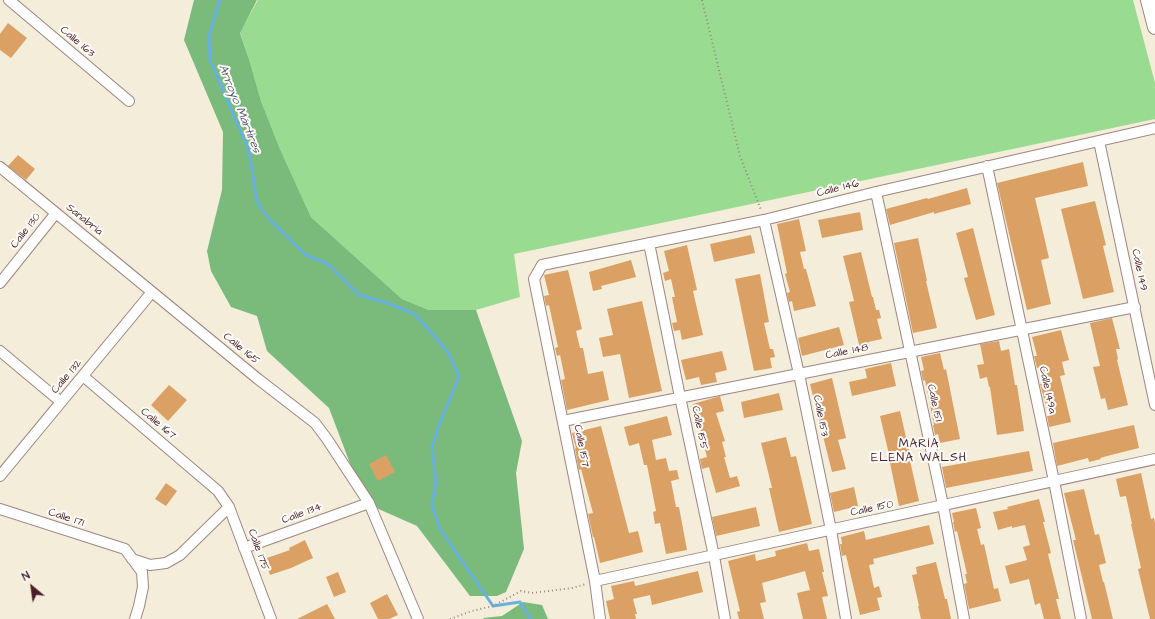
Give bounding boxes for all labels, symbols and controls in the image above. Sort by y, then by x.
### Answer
street label: Calle 163 [57,24,97,60]
water label: Arroyo Mártires [215,63,263,155]
street label: Calle 146 [816,177,860,201]
street label: Sanabria [63,201,105,239]
street label: Calle 130 [8,211,44,251]
street label: Calle 149 [1128,248,1150,292]
street label: Calle 165 [220,330,262,368]
street label: Calle 148 [825,341,869,363]
street label: Calle 132 [49,357,85,397]
street label: Calle 149a [1036,365,1058,415]
street label: Calle 151 [924,383,944,423]
street label: Calle 153 [810,394,830,438]
street label: Calle 167 [138,405,178,443]
street label: Calle 155 [688,405,710,451]
street label: Calle 157 [570,424,592,468]
district label: MARÍA ELENA WALSH [871,437,967,465]
street label: Calle 150 [849,498,895,520]
street label: Calle 134 [280,501,324,527]
street label: Calle 171 [46,506,86,530]
street label: Calle 175 [244,527,272,573]
north arrow [12,567,52,607]
text: N [19,568,33,584]

